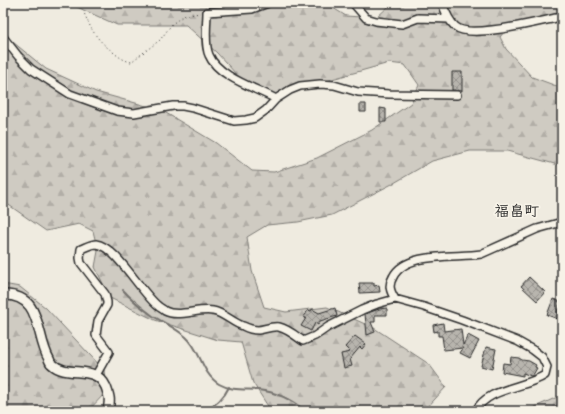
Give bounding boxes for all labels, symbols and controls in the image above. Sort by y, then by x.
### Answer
district label: 福畠町 [494,200,540,220]

